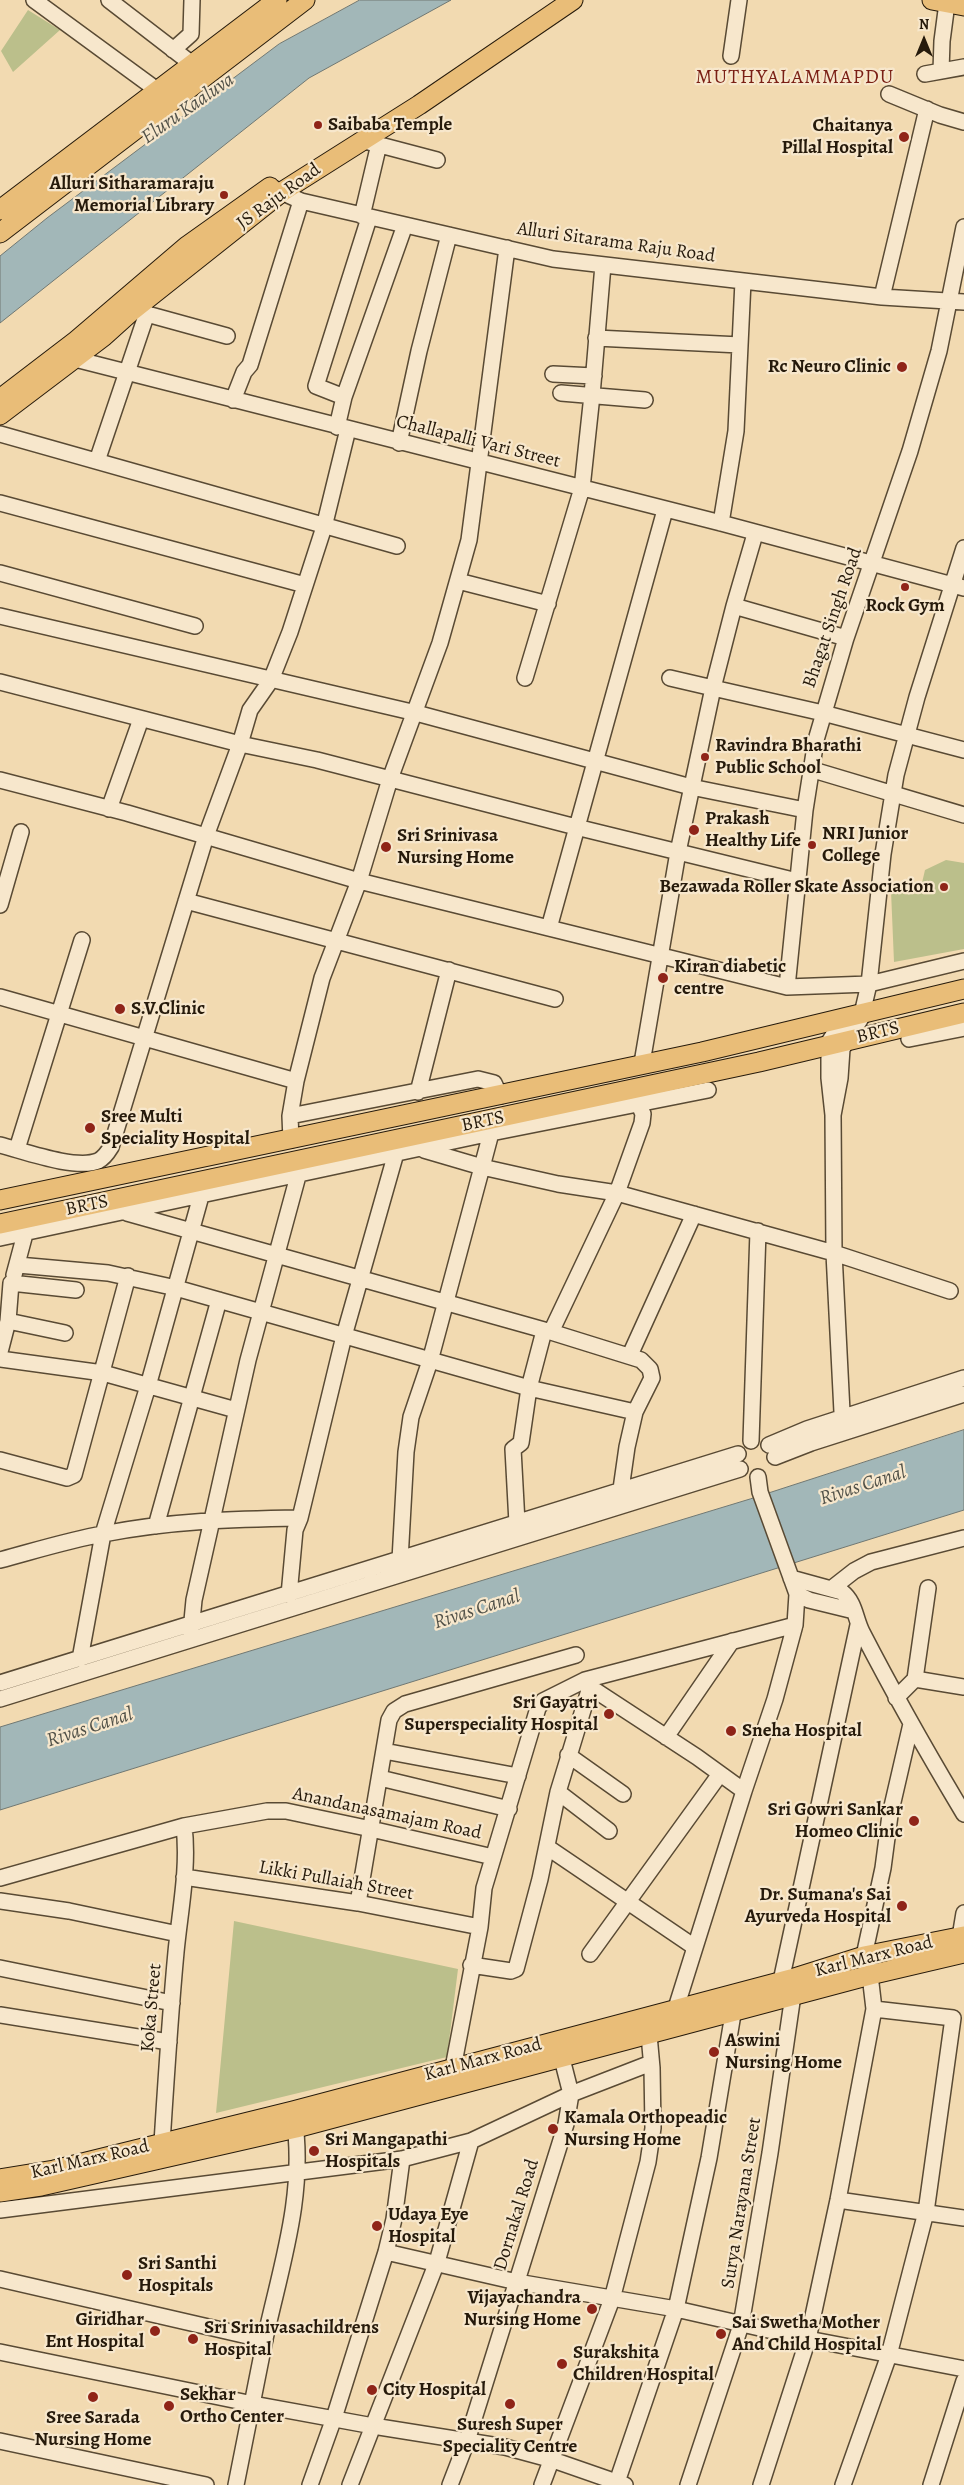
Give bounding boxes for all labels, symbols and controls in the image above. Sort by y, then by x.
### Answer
north arrow [899,15,949,65]
text: N [919,15,929,34]
district label: MUTHYALAMMAPDU [694,66,896,90]
water label: Eluru Kaaluva [137,68,239,150]
place label: Saibaba Temple [328,114,452,136]
place label: Chaitanya Pillal Hospital [781,115,893,159]
marker: Saibaba Temple [312,119,324,131]
marker: Chaitanya Pillal Hospital [897,130,911,144]
street label: JS Raju Road [232,159,326,235]
place label: Alluri Sitharamaraju Memorial Library [50,173,214,217]
marker: Alluri Sitharamaraju Memorial Library [218,189,230,201]
street label: Alluri Sitarama Raju Road [515,218,717,268]
place label: Rc Neuro Clinic [768,356,891,378]
marker: Rc Neuro Clinic [895,360,909,374]
street label: Challapalli Vari Street [394,411,562,473]
street label: Bhagat Singh Road [798,545,868,691]
marker: Rock Gym [899,581,911,593]
place label: Rock Gym [865,595,945,617]
place label: Ravindra Bharathi Public School [715,735,862,779]
marker: Ravindra Bharathi Public School [699,751,711,763]
place label: Prakash Healthy Life [705,808,801,852]
marker: Prakash Healthy Life [687,823,701,837]
place label: NRI Junior College [822,823,908,867]
place label: Sri Srinivasa Nursing Home [397,825,514,869]
marker: NRI Junior College [806,839,818,851]
marker: Sri Srinivasa Nursing Home [379,840,393,854]
place label: Bezawada Roller Skate Association [659,876,934,898]
marker: Bezawada Roller Skate Association [938,881,950,893]
place label: Kiran diabetic centre [674,956,786,1000]
marker: Kiran diabetic centre [656,971,670,985]
place label: S.V.Clinic [131,998,205,1020]
marker: S.V.Clinic [113,1002,127,1016]
street label: BRTS [854,1017,902,1049]
place label: Sree Multi Speciality Hospital [101,1106,250,1150]
street label: BRTS [459,1106,507,1138]
marker: Sree Multi Speciality Hospital [83,1121,97,1135]
street label: BRTS [63,1190,111,1222]
water label: Rivas Canal [817,1461,909,1511]
water label: Rivas Canal [431,1585,523,1635]
place label: Sri Gayatri Superspeciality Hospital [404,1692,598,1736]
water label: Rivas Canal [44,1703,136,1753]
marker: Sri Gayatri Superspeciality Hospital [602,1707,616,1721]
place label: Sneha Hospital [742,1720,862,1742]
marker: Sneha Hospital [724,1724,738,1738]
street label: Anandanasamajam Road [290,1783,484,1845]
place label: Sri Gowri Sankar Homeo Clinic [768,1799,903,1843]
marker: Sri Gowri Sankar Homeo Clinic [907,1814,921,1828]
street label: Likki Pullaiah Street [257,1856,415,1906]
place label: Dr. Sumana's Sai Ayurveda Hospital [745,1884,891,1928]
marker: Dr. Sumana's Sai Ayurveda Hospital [895,1899,909,1913]
street label: Karl Marx Road [813,1931,935,1983]
street label: Koka Street [137,1963,167,2053]
place label: Aswini Nursing Home [725,2030,842,2074]
street label: Karl Marx Road [422,2033,544,2087]
marker: Aswini Nursing Home [707,2045,721,2059]
place label: Kamala Orthopeadic Nursing Home [564,2107,727,2151]
street label: Surya Narayana Street [717,2116,767,2290]
marker: Kamala Orthopeadic Nursing Home [546,2122,560,2136]
place label: Sri Mangapathi Hospitals [325,2129,448,2173]
street label: Karl Marx Road [29,2135,151,2185]
marker: Sri Mangapathi Hospitals [307,2144,321,2158]
street label: Dornakal Road [489,2157,545,2273]
place label: Udaya Eye Hospital [388,2204,468,2248]
marker: Udaya Eye Hospital [370,2219,384,2233]
place label: Sri Santhi Hospitals [138,2253,217,2297]
marker: Sri Santhi Hospitals [120,2268,134,2282]
place label: Vijayachandra Nursing Home [464,2287,581,2331]
marker: Vijayachandra Nursing Home [585,2302,599,2316]
place label: Giridhar Ent Hospital [45,2309,144,2353]
place label: Sai Swetha Mother And Child Hospital [732,2312,881,2356]
place label: Sri Srinivasachildrens Hospital [204,2317,379,2361]
marker: Giridhar Ent Hospital [148,2324,162,2338]
marker: Sai Swetha Mother And Child Hospital [714,2327,728,2341]
marker: Sri Srinivasachildrens Hospital [186,2332,200,2346]
place label: Surakshita Children Hospital [573,2342,714,2386]
marker: Surakshita Children Hospital [555,2357,569,2371]
place label: City Hospital [383,2379,486,2401]
marker: City Hospital [365,2383,379,2397]
place label: Sekhar Ortho Center [180,2384,284,2428]
marker: Sree Sarada Nursing Home [86,2390,100,2404]
marker: Suresh Super Speciality Centre [503,2397,517,2411]
marker: Sekhar Ortho Center [162,2399,176,2413]
place label: Sree Sarada Nursing Home [34,2407,152,2451]
place label: Suresh Super Speciality Centre [443,2414,577,2458]

